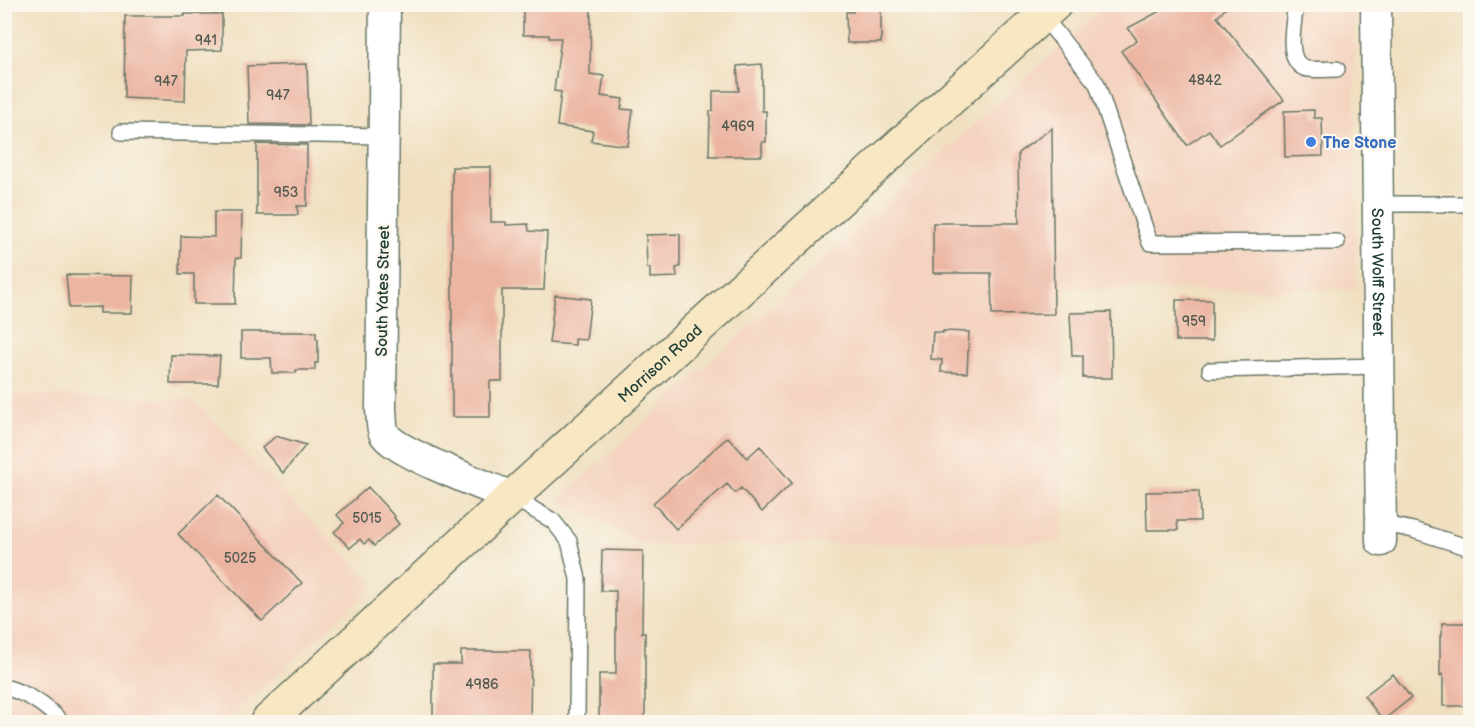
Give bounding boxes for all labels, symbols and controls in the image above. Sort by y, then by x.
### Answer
house number: 941 [195,32,217,49]
house number: 4842 [1188,72,1222,89]
house number: 947 [154,73,178,90]
house number: 947 [266,87,290,104]
house number: 4969 [721,118,755,135]
place label: The Stone [1323,134,1396,153]
marker: The Stone [1304,135,1318,149]
house number: 953 [274,184,298,201]
street label: South Wolff Street [1367,208,1387,336]
street label: South Yates Street [373,225,394,357]
house number: 959 [1182,313,1206,330]
street label: Morrison Road [614,321,707,407]
house number: 5015 [352,510,382,527]
house number: 5025 [224,550,256,567]
house number: 4986 [465,676,499,693]

